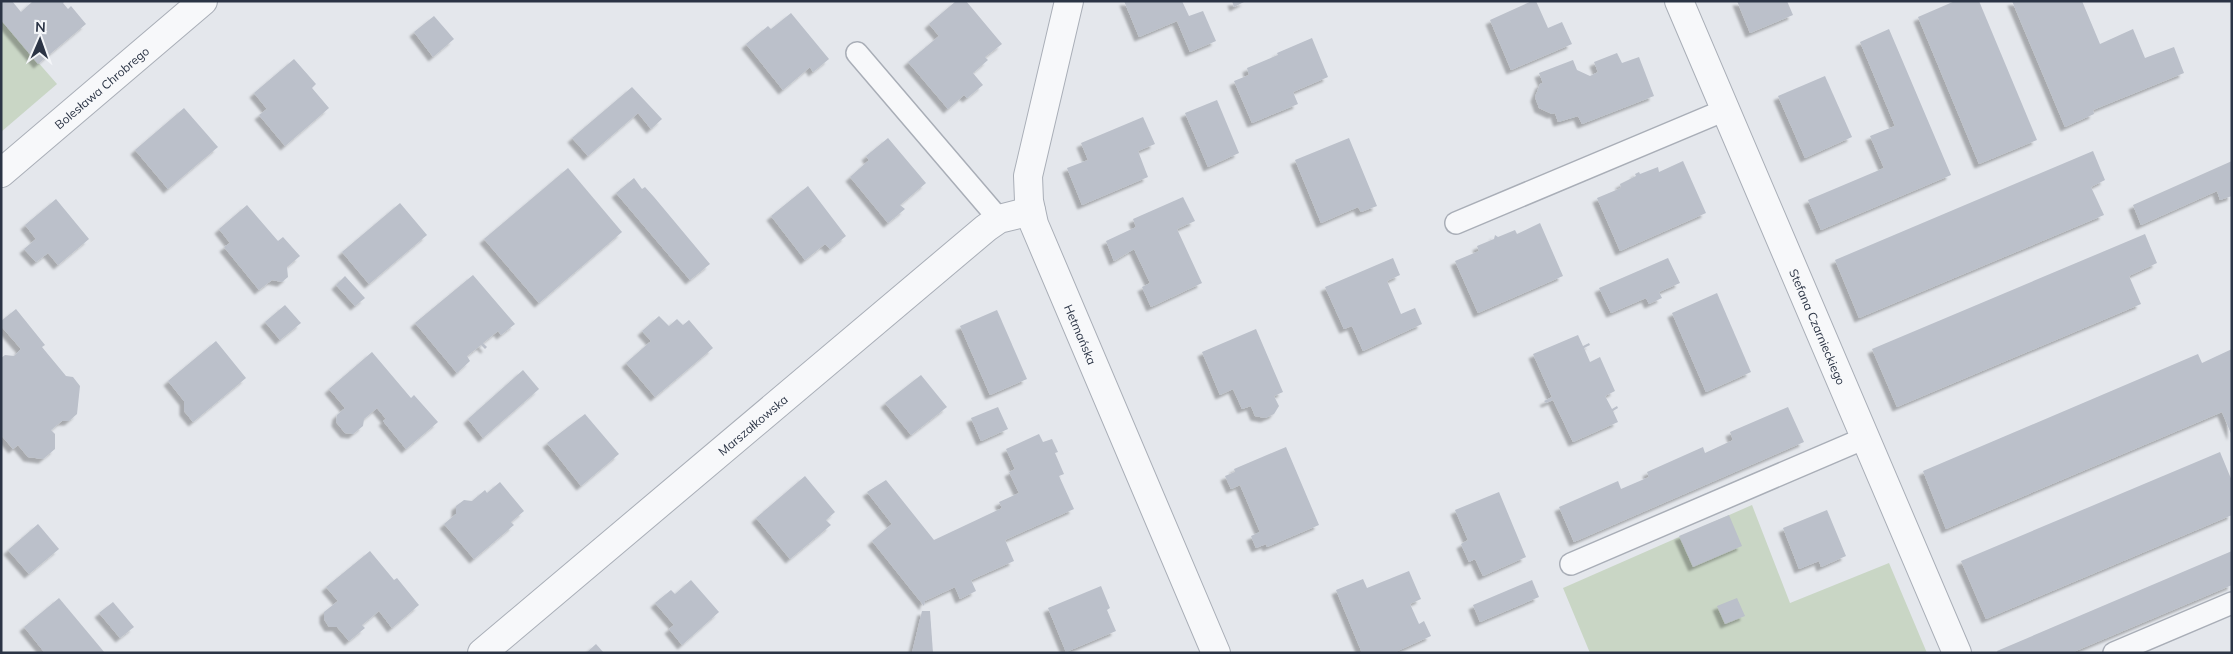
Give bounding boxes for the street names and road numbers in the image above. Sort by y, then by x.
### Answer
street label: Bolesława Chrobrego [51,43,152,132]
street label: Stefana Czarnieckiego [1787,266,1849,387]
street label: Hetmańska [1061,302,1100,367]
street label: Marszałkowska [715,391,790,458]

